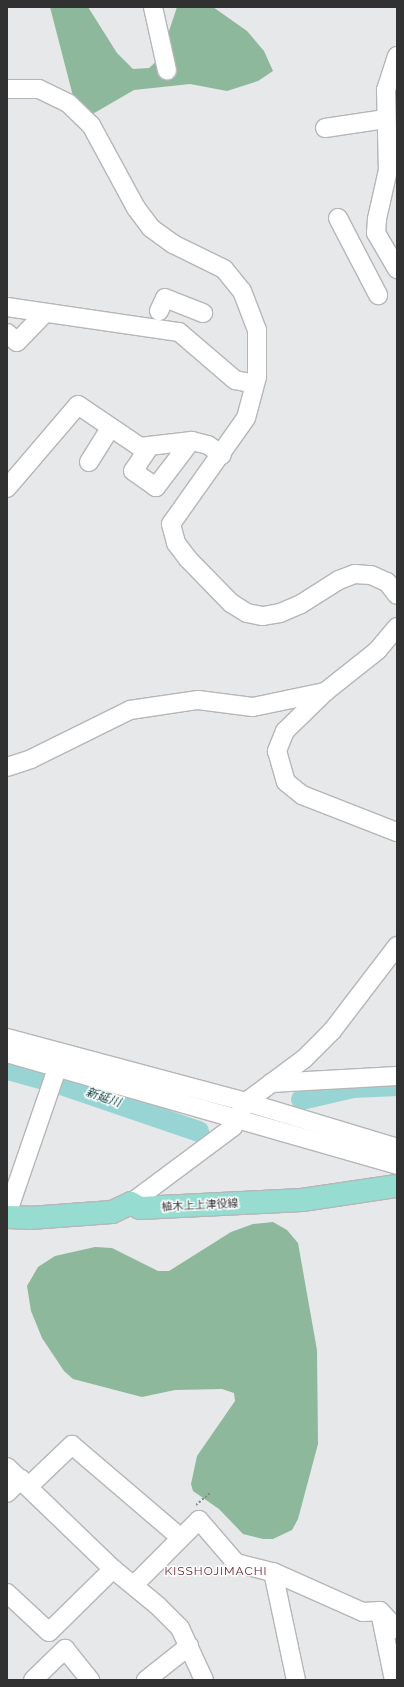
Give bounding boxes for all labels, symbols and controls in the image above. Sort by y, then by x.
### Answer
water label: 新延川 [84,1085,122,1111]
street label: 植木上上津役線 [161,1197,239,1215]
district label: KISSHOJIMACHI [165,1565,267,1579]

